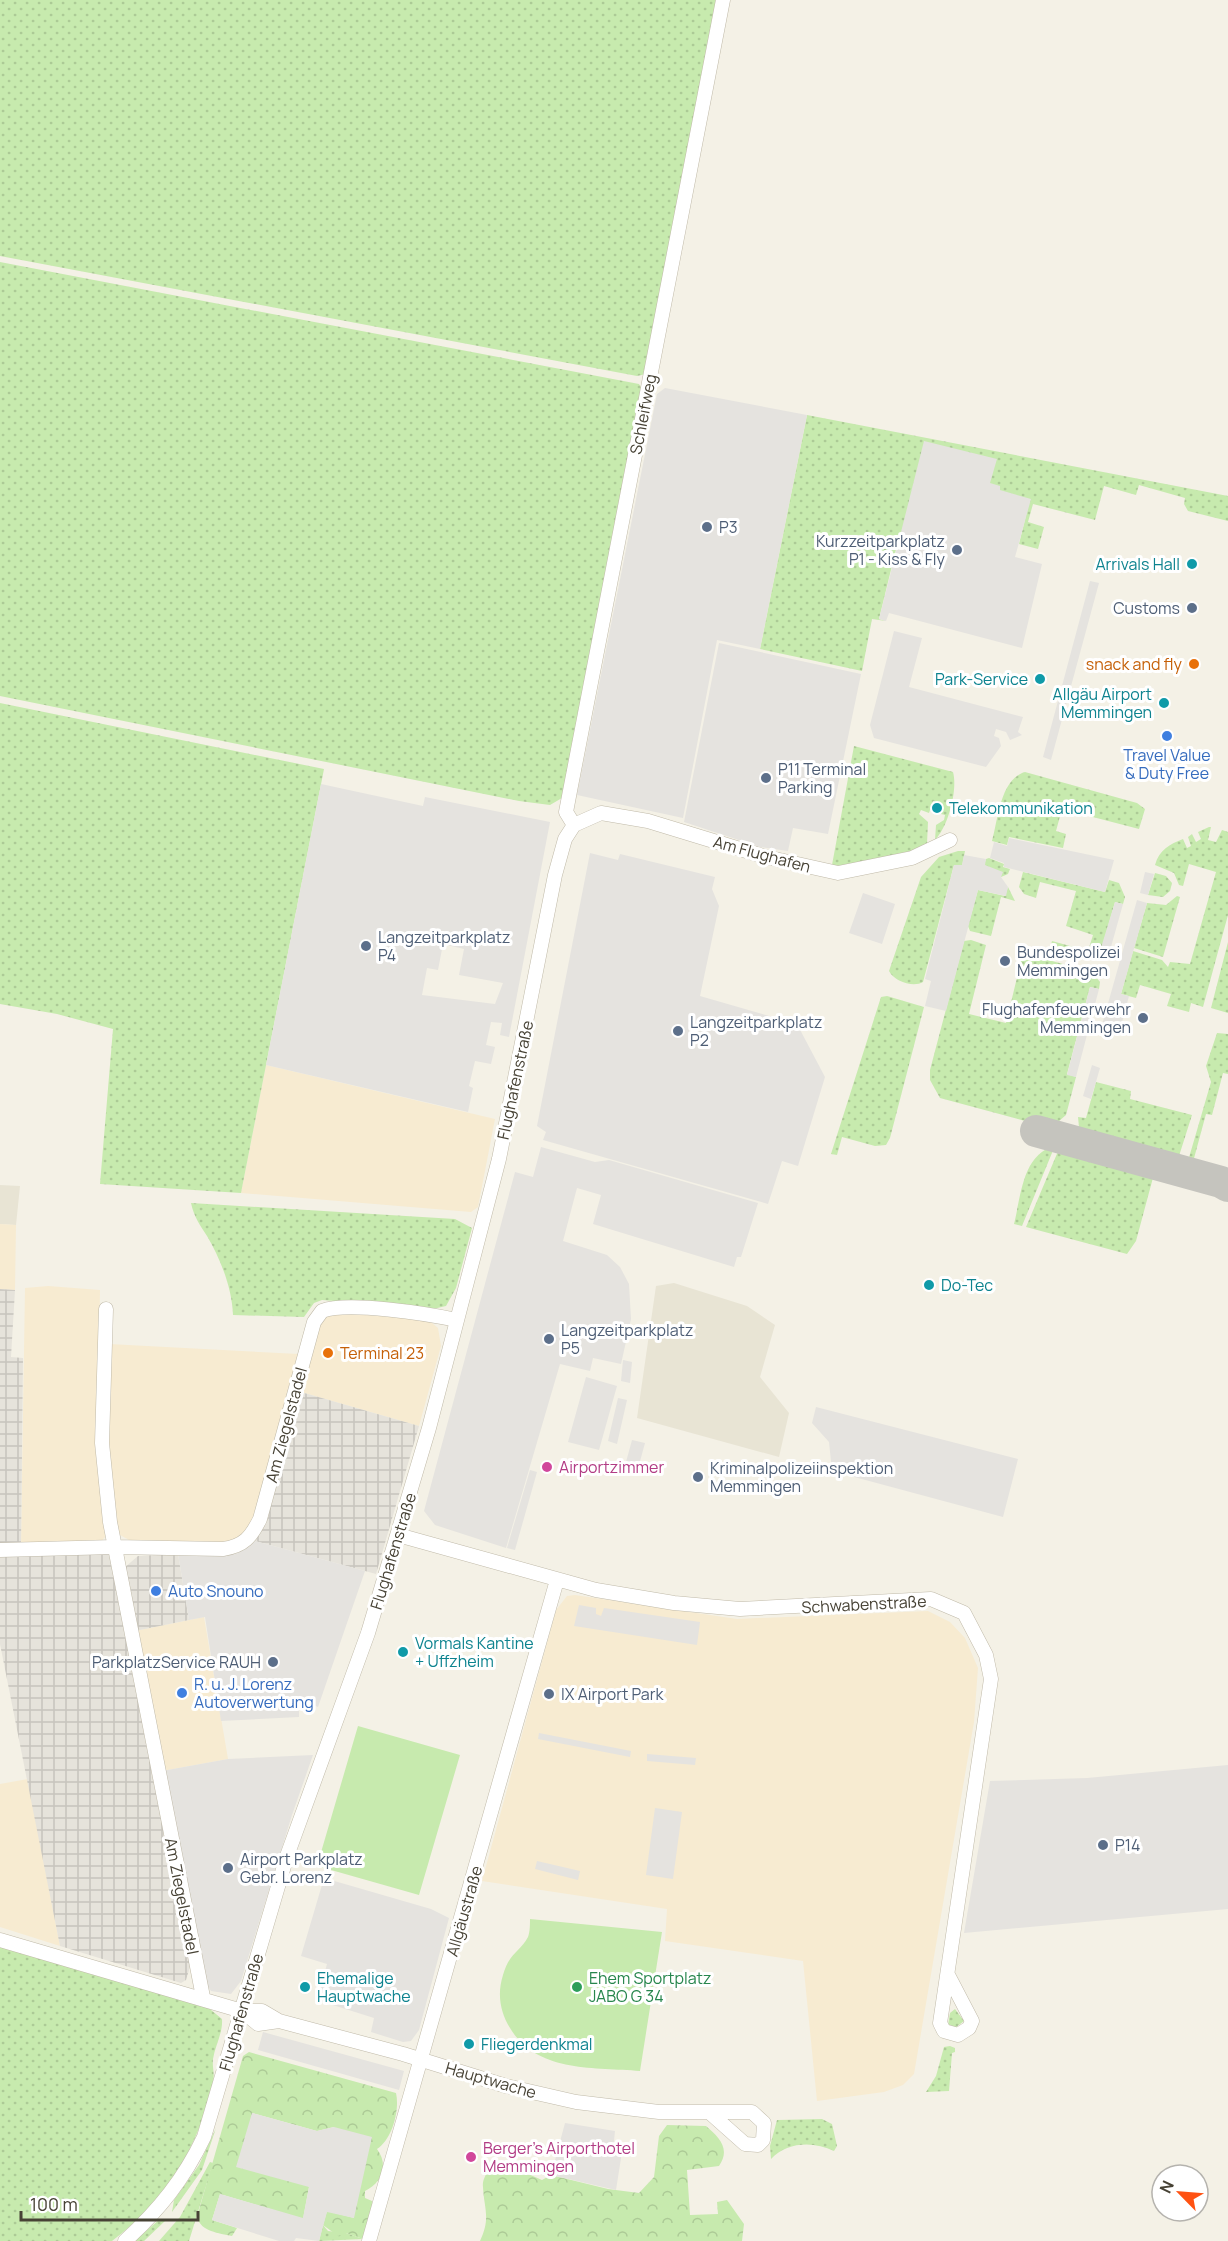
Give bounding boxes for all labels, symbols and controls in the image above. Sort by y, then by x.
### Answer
street label: Schleifweg [624,372,662,456]
place label: P3 [719,516,738,538]
marker: P3 [700,520,714,534]
place label: Kurzzeitparkplatz P1 - Kiss & Fly [816,530,946,570]
marker: Kurzzeitparkplatz P1 - Kiss & Fly [950,543,964,557]
place label: Arrivals Hall [1095,553,1180,575]
marker: Arrivals Hall [1185,557,1199,571]
place label: Customs [1113,597,1180,619]
marker: Customs [1185,601,1199,615]
place label: snack and fly [1086,653,1183,675]
marker: snack and fly [1187,657,1201,671]
place label: Park-Service [935,668,1028,690]
marker: Park-Service [1033,672,1047,686]
place label: Allgäu Airport Memmingen [1053,683,1152,723]
marker: Allgäu Airport Memmingen [1157,696,1171,710]
marker: Travel Value & Duty Free [1160,729,1174,743]
place label: Travel Value & Duty Free [1123,744,1211,784]
place label: P11 Terminal Parking [778,758,866,798]
marker: P11 Terminal Parking [759,771,773,785]
place label: Telekommunikation [949,797,1093,819]
marker: Telekommunikation [930,801,944,815]
street label: Am Flughafen [711,830,813,878]
place label: Langzeitparkplatz P4 [378,926,510,966]
marker: Langzeitparkplatz P4 [359,939,373,953]
place label: Bundespolizei Memmingen [1017,941,1120,981]
marker: Bundespolizei Memmingen [998,954,1012,968]
place label: Flughafenfeuerwehr Memmingen [982,998,1131,1038]
place label: Langzeitparkplatz P2 [690,1011,822,1051]
marker: Flughafenfeuerwehr Memmingen [1136,1011,1150,1025]
street label: Flughafenstraße [492,1018,538,1142]
marker: Langzeitparkplatz P2 [671,1024,685,1038]
place label: Do-Tec [941,1274,993,1296]
marker: Do-Tec [922,1278,936,1292]
place label: Langzeitparkplatz P5 [561,1319,693,1359]
marker: Langzeitparkplatz P5 [542,1332,556,1346]
place label: Terminal 23 [340,1342,424,1364]
marker: Terminal 23 [321,1346,335,1360]
street label: Am Ziegelstadel [260,1365,312,1485]
place label: Airportzimmer [559,1456,664,1478]
place label: Kriminalpolizeiinspektion Memmingen [710,1457,893,1497]
marker: Airportzimmer [540,1460,554,1474]
marker: Kriminalpolizeiinspektion Memmingen [691,1470,705,1484]
street label: Flughafenstraße [365,1490,421,1612]
place label: Auto Snouno [168,1580,264,1602]
marker: Auto Snouno [149,1584,163,1598]
street label: Schwabenstraße [801,1590,927,1618]
place label: Vormals Kantine + Uffzheim [415,1632,534,1672]
marker: Vormals Kantine + Uffzheim [396,1645,410,1659]
place label: ParkplatzService RAUH [92,1651,261,1673]
marker: ParkplatzService RAUH [266,1655,280,1669]
place label: R. u. J. Lorenz Autoverwertung [194,1673,314,1713]
place label: IX Airport Park [561,1683,665,1705]
marker: R. u. J. Lorenz Autoverwertung [175,1686,189,1700]
marker: IX Airport Park [542,1687,556,1701]
place label: P14 [1115,1834,1140,1856]
street label: Am Ziegelstadel [160,1836,204,1956]
marker: P14 [1096,1838,1110,1852]
place label: Airport Parkplatz Gebr. Lorenz [240,1848,363,1888]
marker: Airport Parkplatz Gebr. Lorenz [221,1861,235,1875]
street label: Allgäustraße [441,1863,487,1959]
street label: Flughafenstraße [214,1951,268,2073]
place label: Ehemalige Hauptwache [317,1967,411,2007]
place label: Ehem Sportplatz JABO G 34 [589,1967,711,2007]
marker: Ehemalige Hauptwache [298,1980,312,1994]
marker: Ehem Sportplatz JABO G 34 [570,1980,584,1994]
place label: Fliegerdenkmal [481,2033,593,2055]
marker: Fliegerdenkmal [462,2037,476,2051]
street label: Hauptwache [443,2057,539,2103]
place label: Berger’s Airporthotel Memmingen [483,2137,635,2177]
marker: Berger’s Airporthotel Memmingen [464,2150,478,2164]
north arrow [1150,2163,1210,2223]
text: N [1154,2177,1179,2197]
scale bar [21,2184,198,2222]
text: 100 m [30,2192,78,2216]

